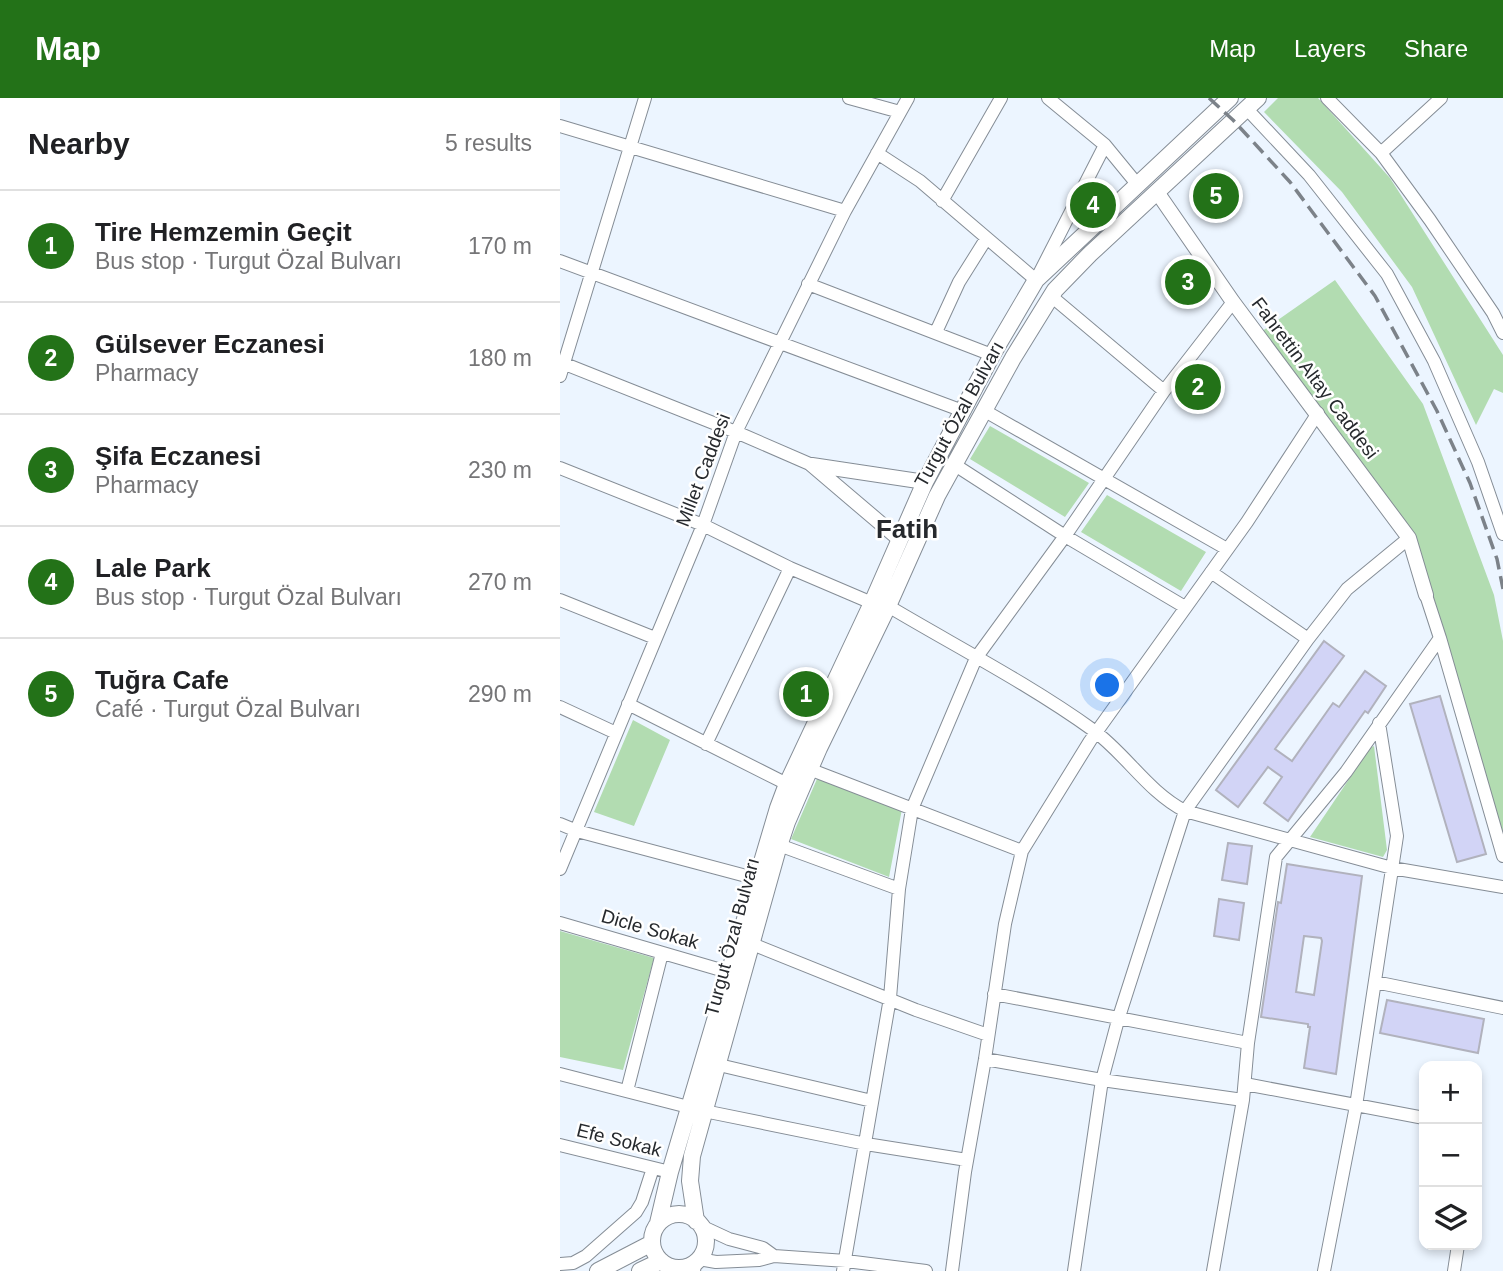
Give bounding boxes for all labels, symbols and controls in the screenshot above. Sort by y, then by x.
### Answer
text: Map [35,30,101,67]
text: Map [1209,35,1256,62]
text: Layers [1294,35,1366,62]
text: Share [1404,35,1468,62]
text: Nearby [28,127,130,160]
text: 5 results [445,130,532,156]
pin: 5 [1193,170,1239,222]
pin: 4 [1070,179,1116,231]
text: Tire Hemzemin Geçit [95,217,352,247]
text: 1 [45,233,57,259]
text: 170 m [468,233,532,259]
text: Bus stop · Turgut Özal Bulvarı [95,248,402,274]
pin: 3 [1165,256,1211,308]
street label: Fahrettin Altay Caddesi [1248,293,1382,463]
text: Gülsever Eczanesi [95,329,325,359]
street label: Turgut Özal Bulvarı [910,338,1008,490]
text: 2 [45,345,57,371]
text: 180 m [468,345,532,371]
text: Pharmacy [95,360,199,386]
pin: 2 [1175,361,1221,413]
street label: Millet Caddesi [672,411,734,529]
text: Şifa Eczanesi [95,441,261,471]
text: 3 [45,457,57,483]
text: 230 m [468,457,532,483]
text: Pharmacy [95,472,199,498]
district label: Fatih [876,514,938,544]
text: Lale Park [95,553,211,583]
text: 4 [45,569,57,595]
text: 270 m [468,569,532,595]
text: Bus stop · Turgut Özal Bulvarı [95,584,402,610]
text: Tuğra Cafe [95,665,229,695]
pin: 1 [783,668,829,720]
your location [1090,668,1124,702]
text: 5 [45,681,57,707]
text: 290 m [468,681,532,707]
text: Café · Turgut Özal Bulvarı [95,696,361,722]
street label: Turgut Özal Bulvarı [701,856,763,1018]
street label: Dicle Sokak [599,905,702,953]
map controls [1419,1061,1482,1250]
button: + [1419,1061,1482,1124]
street label: Efe Sokak [574,1119,664,1161]
button: − [1419,1124,1482,1187]
button: layers [1419,1187,1482,1250]

